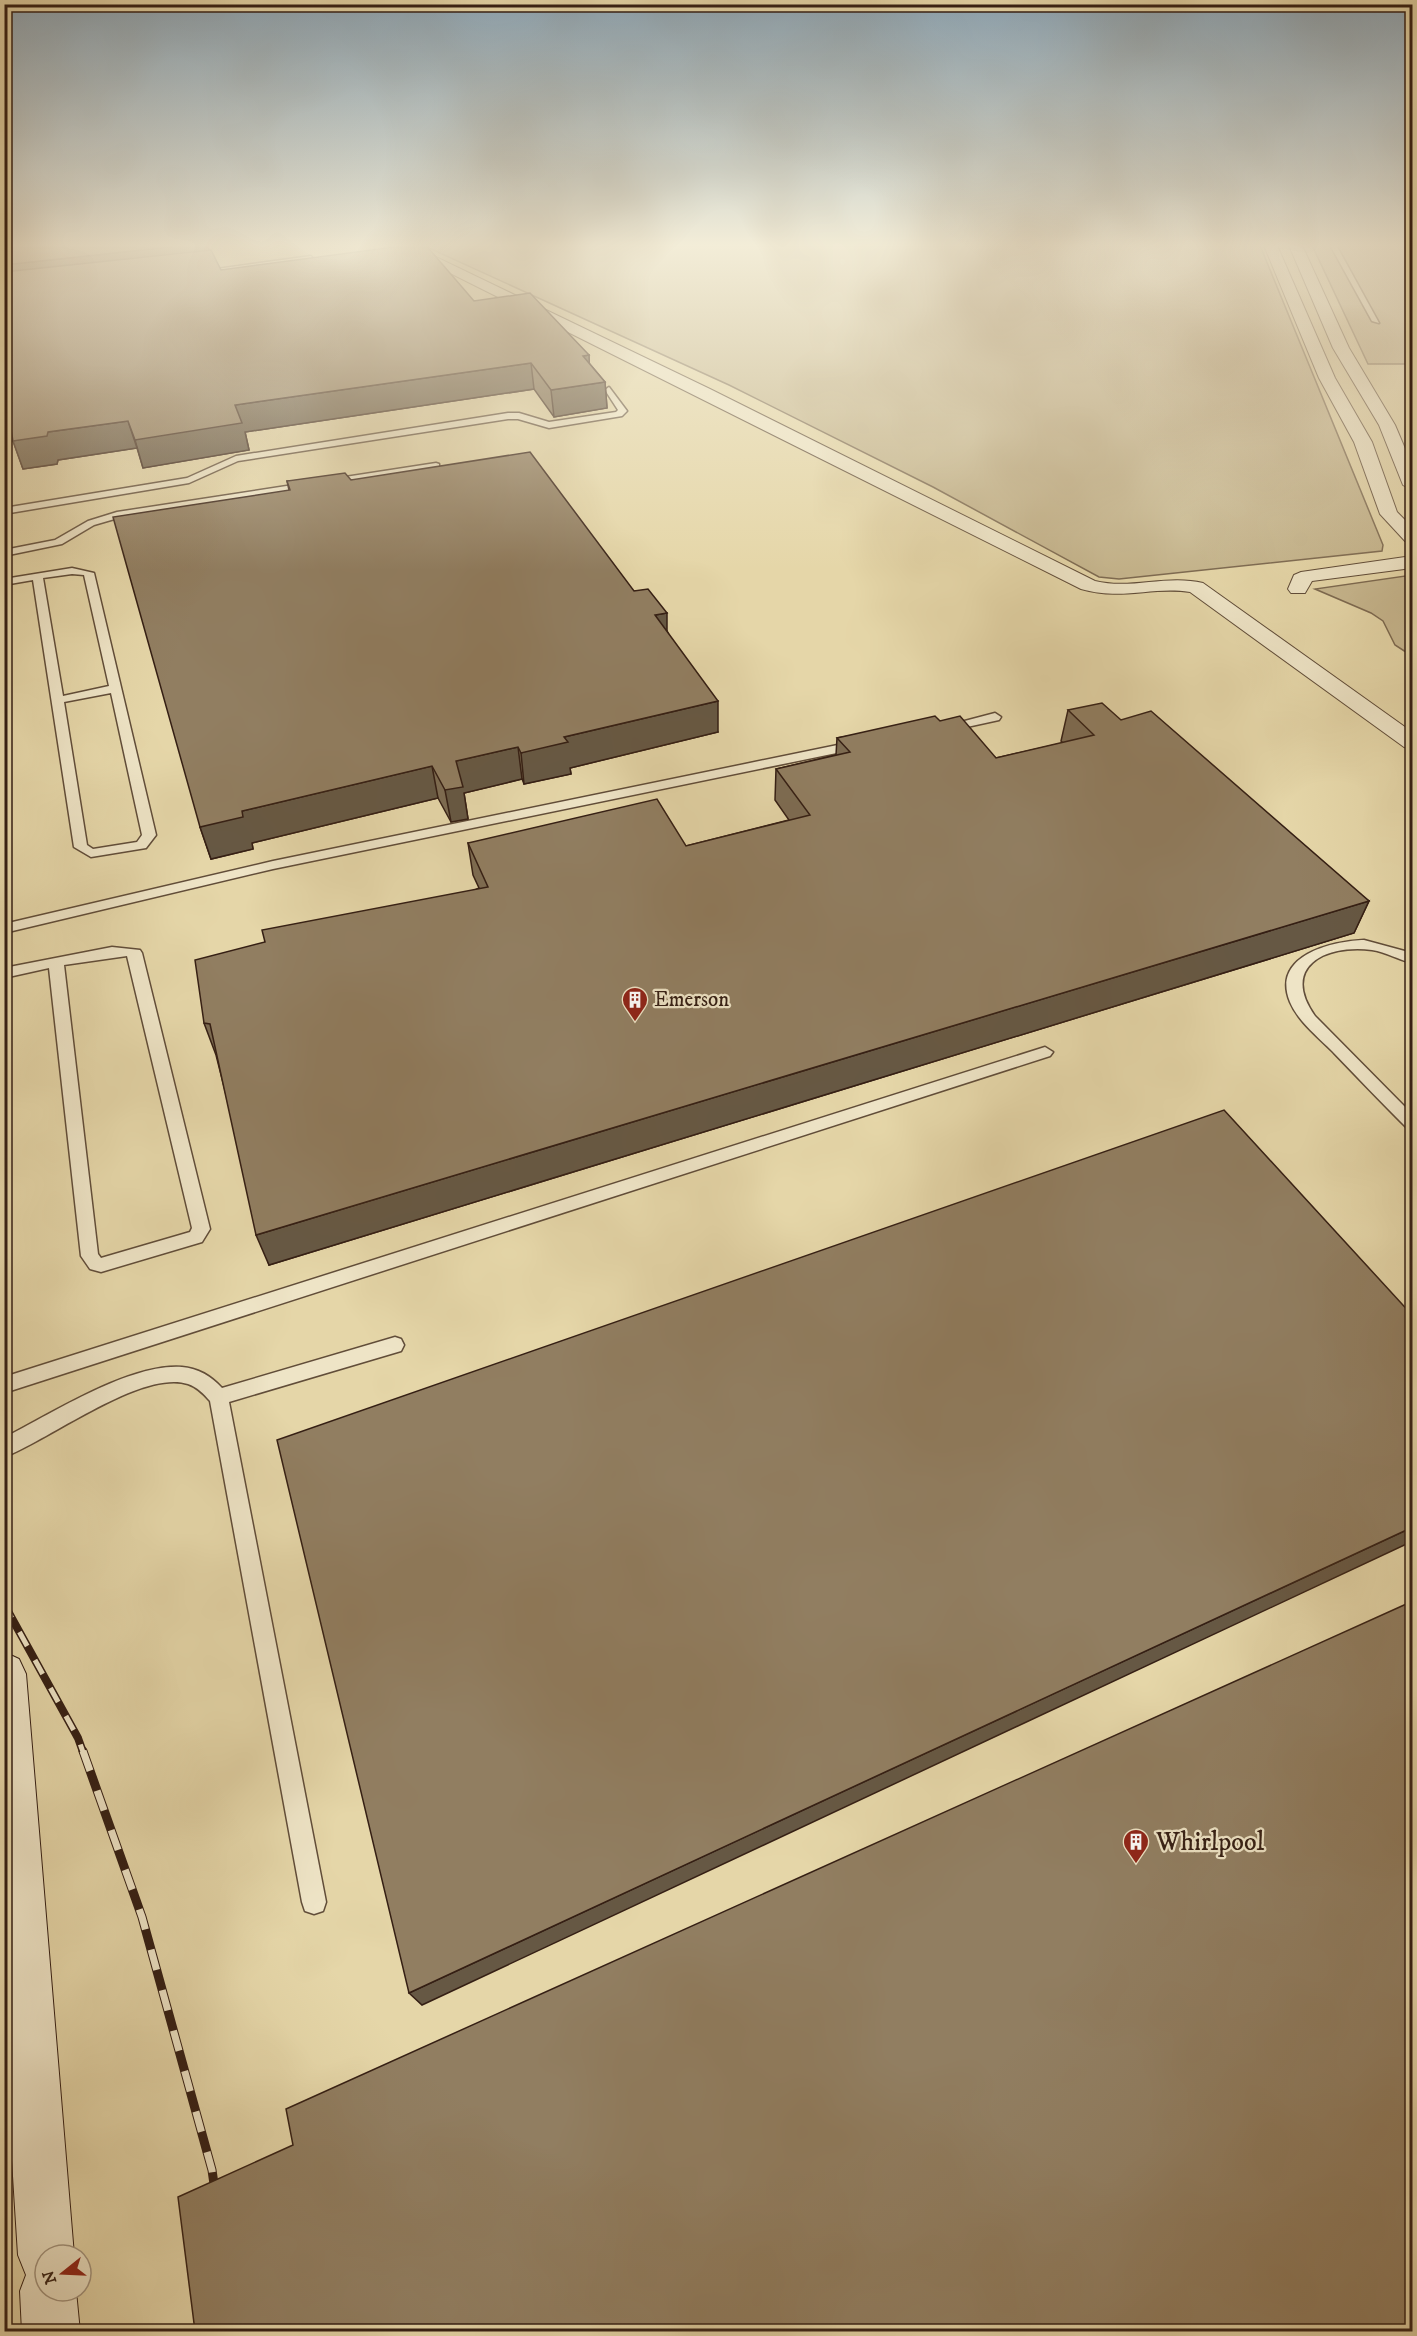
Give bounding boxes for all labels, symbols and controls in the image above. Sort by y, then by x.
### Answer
building icon: Emerson [620,985,650,1023]
place label: Emerson [654,987,729,1013]
place label: Whirlpool [1155,1826,1264,1859]
building icon: Whirlpool [1121,1827,1151,1865]
north arrow [33,2243,93,2303]
text: N [38,2268,61,2287]

